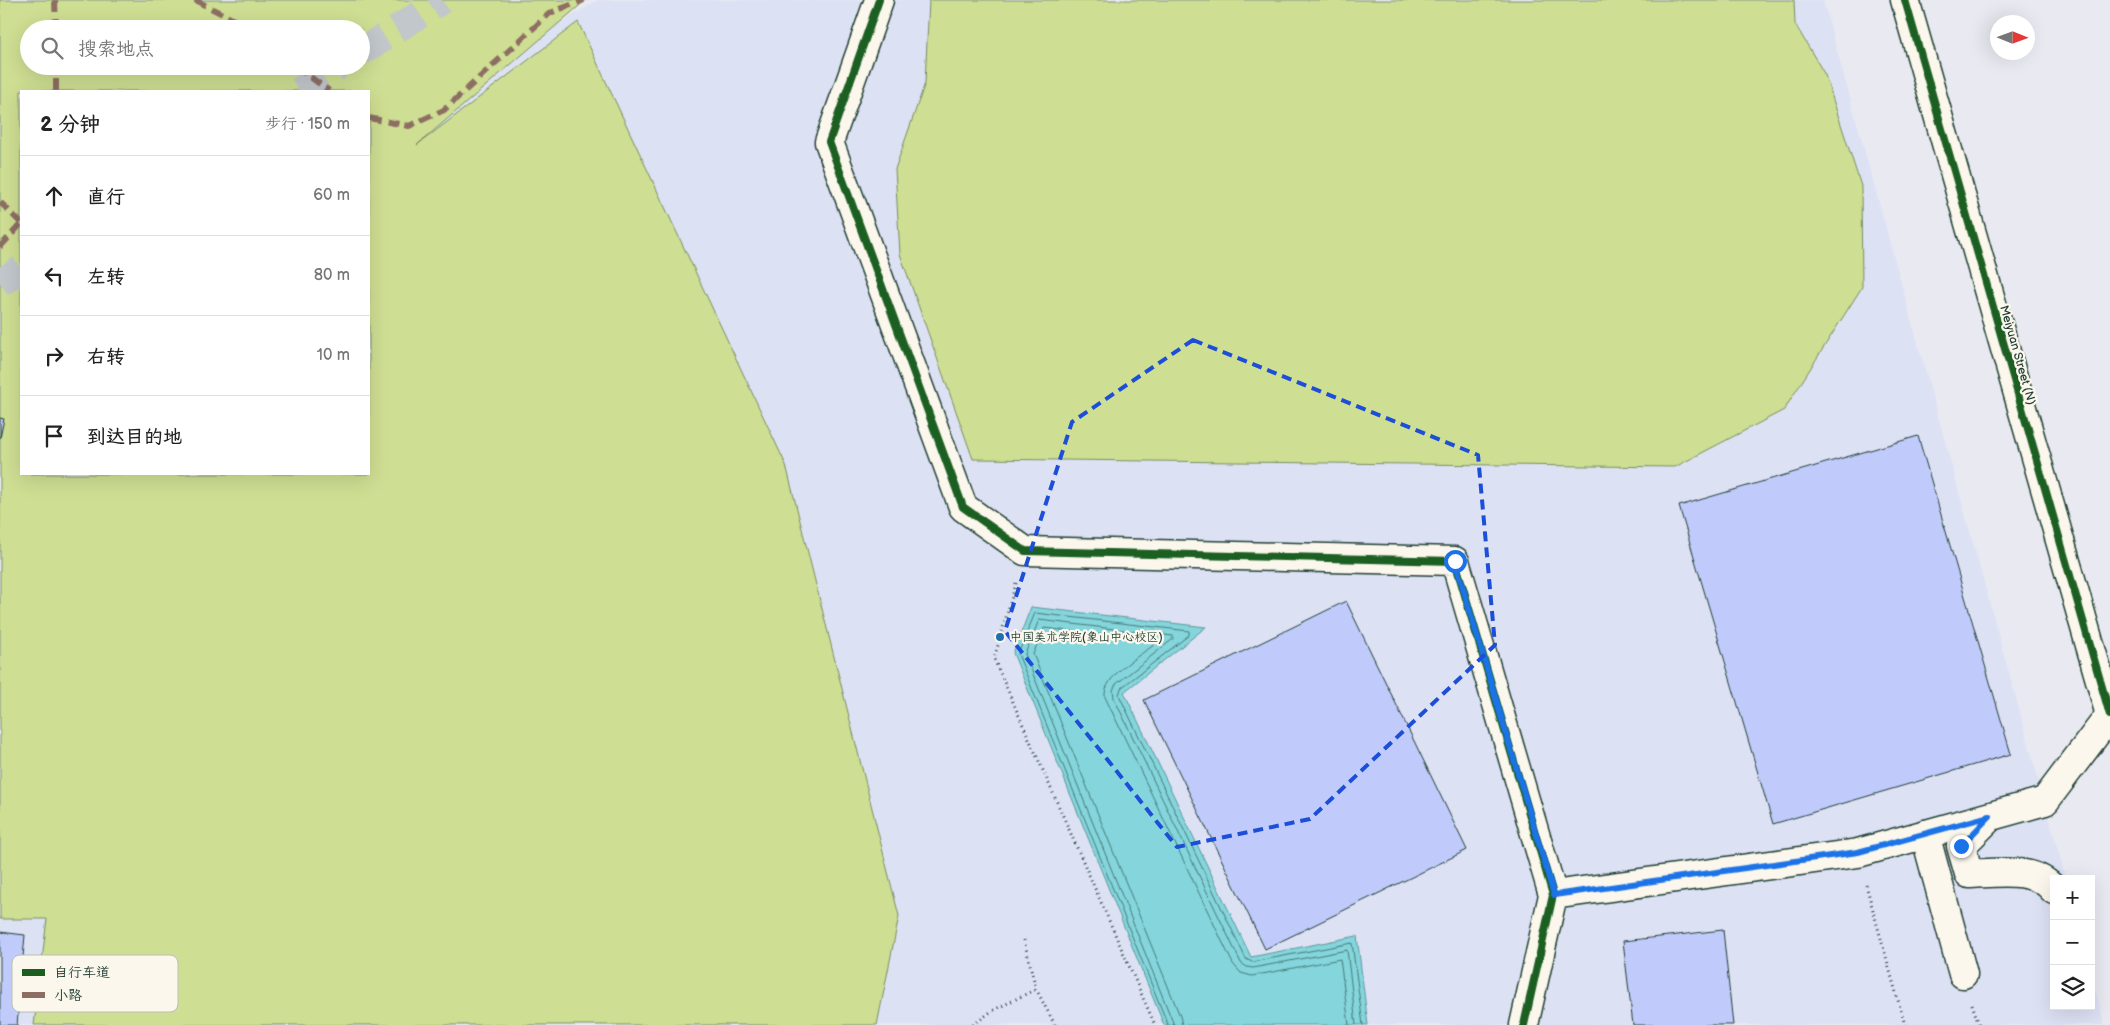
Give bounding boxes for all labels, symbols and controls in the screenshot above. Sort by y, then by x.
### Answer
north arrow [1990,15,2035,60]
search box [20,20,370,75]
icon: search [38,34,66,62]
text: 搜索地点 [78,38,154,61]
text: 2 分钟 [40,112,100,137]
text: 步行 · 150 m [265,115,350,134]
icon: ahead [40,182,68,210]
text: 直行 [87,186,125,209]
text: 60 m [313,186,350,205]
icon: left [40,262,68,290]
text: 左转 [87,266,125,289]
text: 80 m [314,266,350,285]
street label: Meiyuan Street (N) [1996,304,2039,407]
icon: right [40,342,68,370]
text: 右转 [87,346,125,369]
text: 10 m [317,346,350,365]
icon: arrive [40,422,68,450]
text: 到达目的地 [87,426,182,449]
route start [1444,550,1467,573]
place label: 中国美术学院(象山中心校区) [1010,630,1163,645]
marker: 中国美术学院(象山中心校区) [994,631,1006,643]
route end [1950,835,1973,858]
map controls [2050,875,2095,1010]
button: + [2050,875,2095,920]
button: − [2050,920,2095,965]
legend [12,955,178,1012]
text: 自行车道 [54,964,110,981]
button: layers [2050,965,2095,1010]
text: 小路 [54,987,82,1004]

